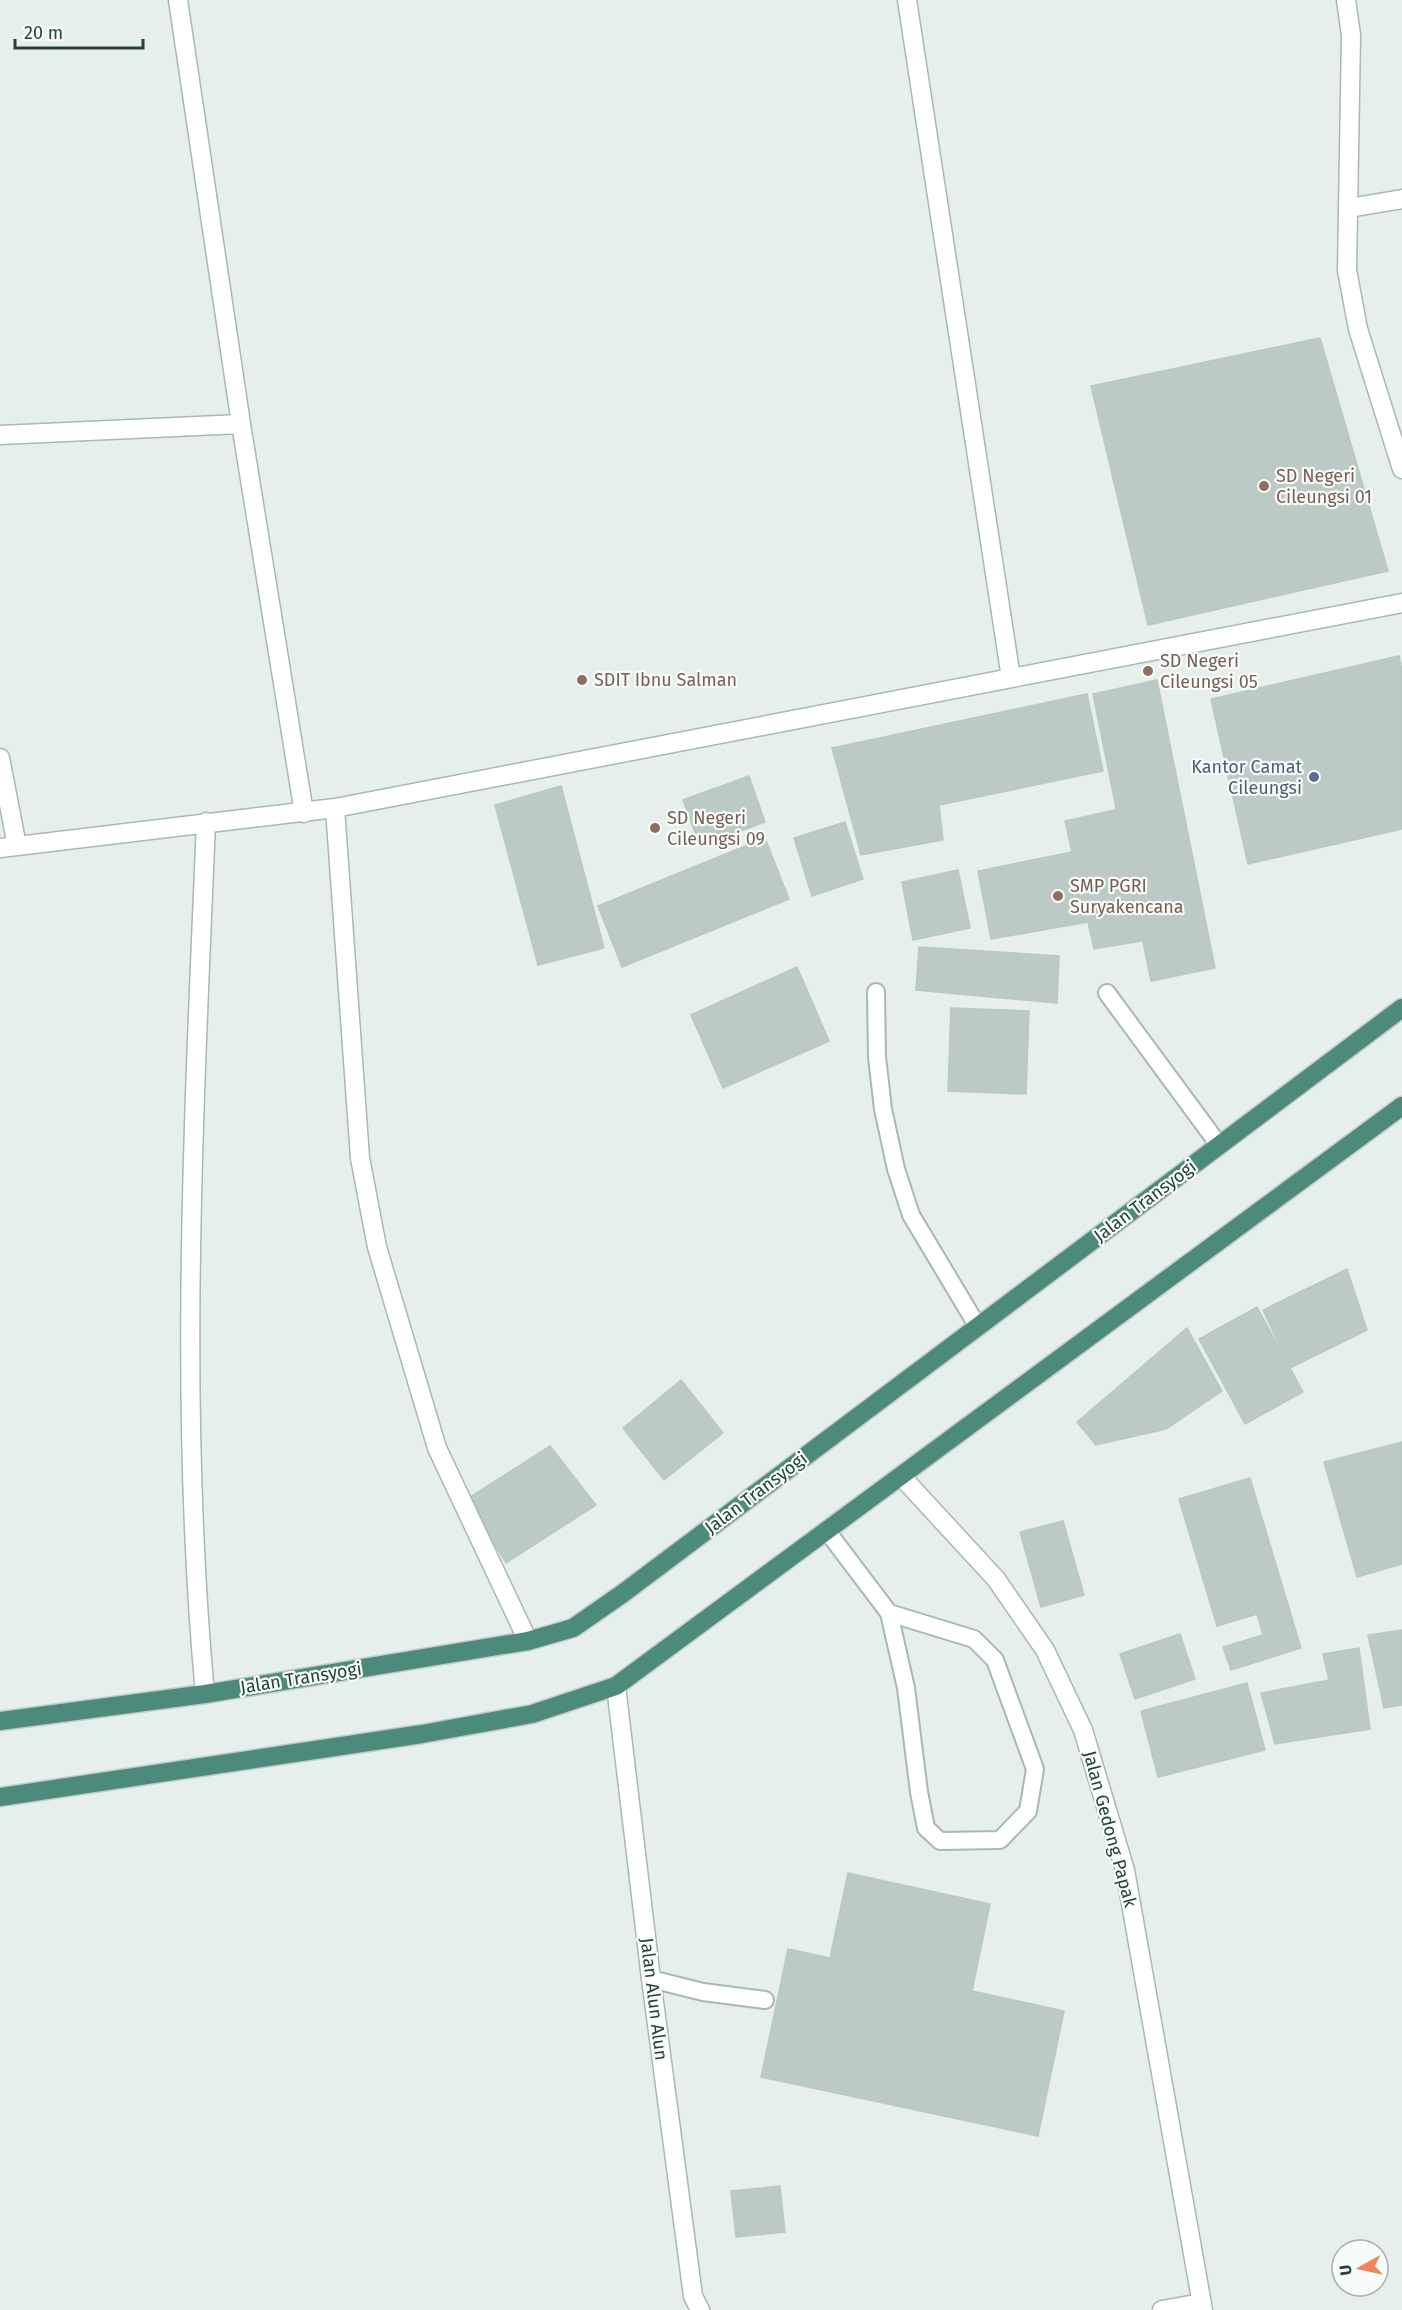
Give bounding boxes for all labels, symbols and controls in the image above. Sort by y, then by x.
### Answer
scale bar [15,12,142,50]
text: 20 m [24,22,63,44]
place label: SD Negeri Cileungsi 01 [1276,465,1372,508]
marker: SD Negeri Cileungsi 01 [1257,479,1271,493]
place label: SD Negeri Cileungsi 05 [1160,650,1258,693]
marker: SD Negeri Cileungsi 05 [1141,664,1155,678]
place label: SDIT Ibnu Salman [594,669,737,691]
marker: SDIT Ibnu Salman [575,673,589,687]
place label: Kantor Camat Cileungsi [1191,756,1302,799]
marker: Kantor Camat Cileungsi [1307,770,1321,784]
place label: SD Negeri Cileungsi 09 [667,807,765,850]
marker: SD Negeri Cileungsi 09 [648,821,662,835]
place label: SMP PGRI Suryakencana [1070,875,1184,918]
marker: SMP PGRI Suryakencana [1051,889,1065,903]
street label: Jalan Transyogi [1089,1155,1201,1247]
street label: Jalan Transyogi [700,1447,812,1539]
street label: Jalan Transyogi [239,1658,363,1698]
street label: Jalan Gedong Papak [1078,1748,1142,1910]
street label: Jalan Alun Alun [636,1936,672,2062]
north arrow [1330,2238,1390,2298]
text: U [1336,2264,1356,2277]

